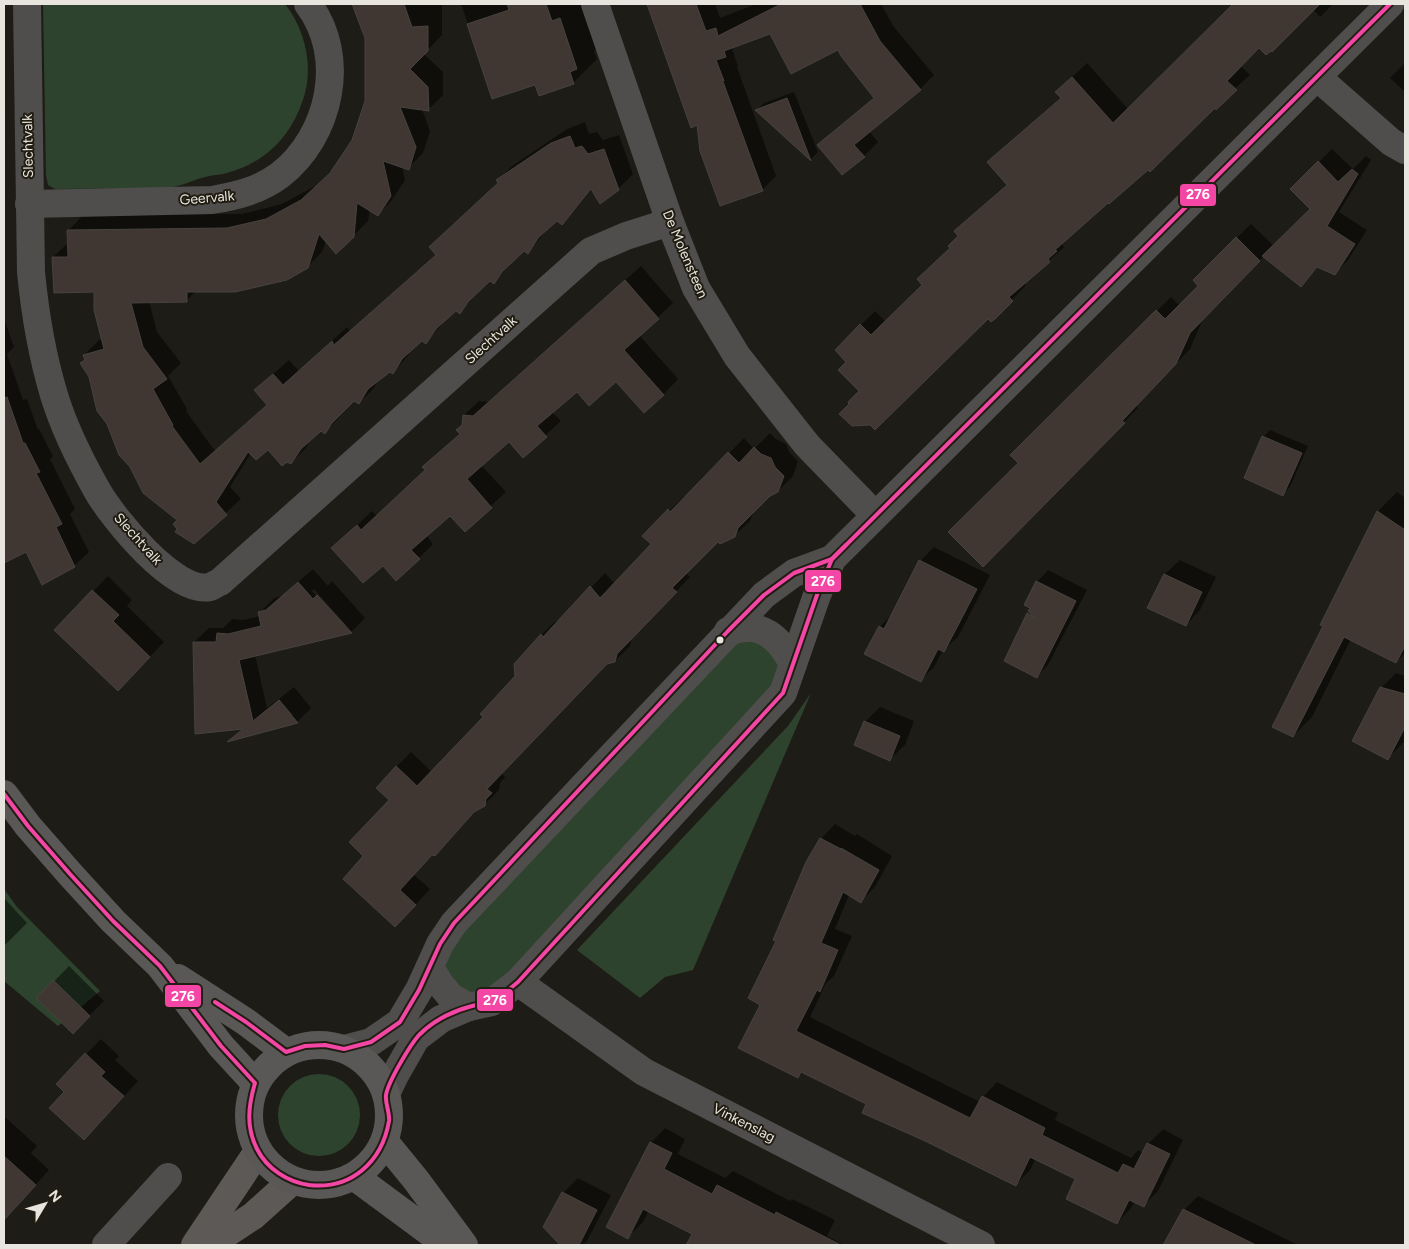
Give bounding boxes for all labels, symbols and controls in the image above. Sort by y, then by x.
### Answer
street label: Slechtvalk [19,114,37,178]
line badge: 276 [1179,183,1217,207]
text: 276 [1186,186,1210,203]
street label: Geervalk [179,187,235,209]
street label: De Molensteen [659,207,711,301]
street label: Slechtvalk [461,312,521,368]
street label: Slechtvalk [110,509,166,569]
line badge: 276 [804,569,842,593]
text: 276 [811,573,835,590]
unlabelled marker [715,635,725,645]
line badge: 276 [164,984,202,1008]
text: 276 [171,988,195,1005]
line badge: 276 [476,988,514,1012]
text: 276 [483,992,507,1009]
street label: Vinkenslag [710,1100,778,1146]
north arrow [20,1179,70,1229]
text: N [45,1187,65,1206]

